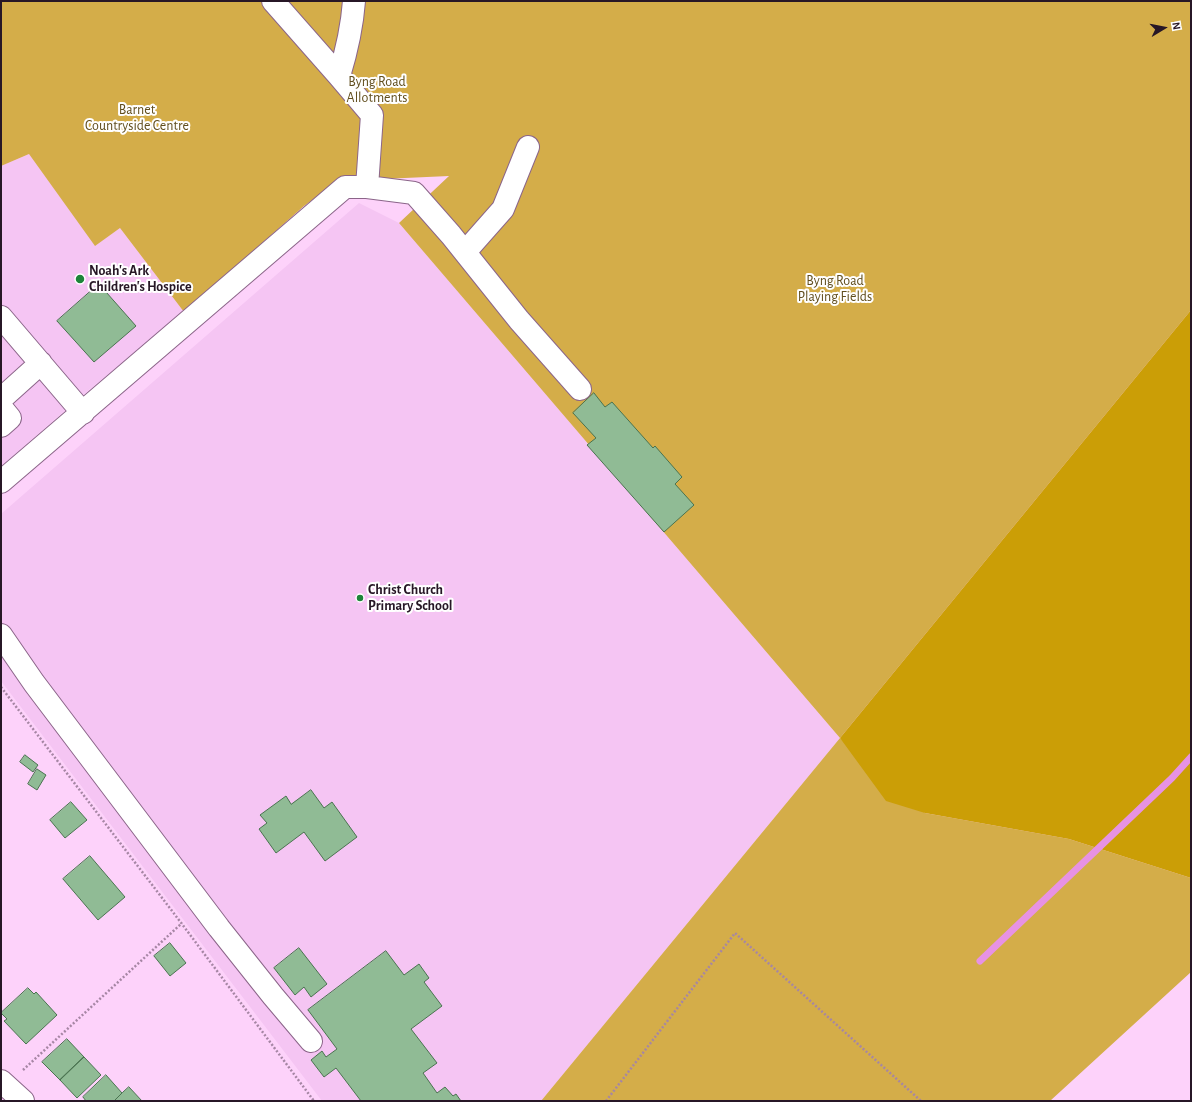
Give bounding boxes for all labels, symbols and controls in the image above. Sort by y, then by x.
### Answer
north arrow [1144,8,1184,48]
text: N [1170,21,1182,31]
park label: Byng Road Allotments [347,74,407,106]
park label: Barnet Countryside Centre [85,102,189,134]
place label: Noah's Ark Children's Hospice [89,263,192,296]
marker: Noah's Ark Children's Hospice [74,273,86,285]
park label: Byng Road Playing Fields [798,273,872,306]
place label: Christ Church Primary School [368,582,453,614]
marker: Christ Church Primary School [355,593,365,603]

